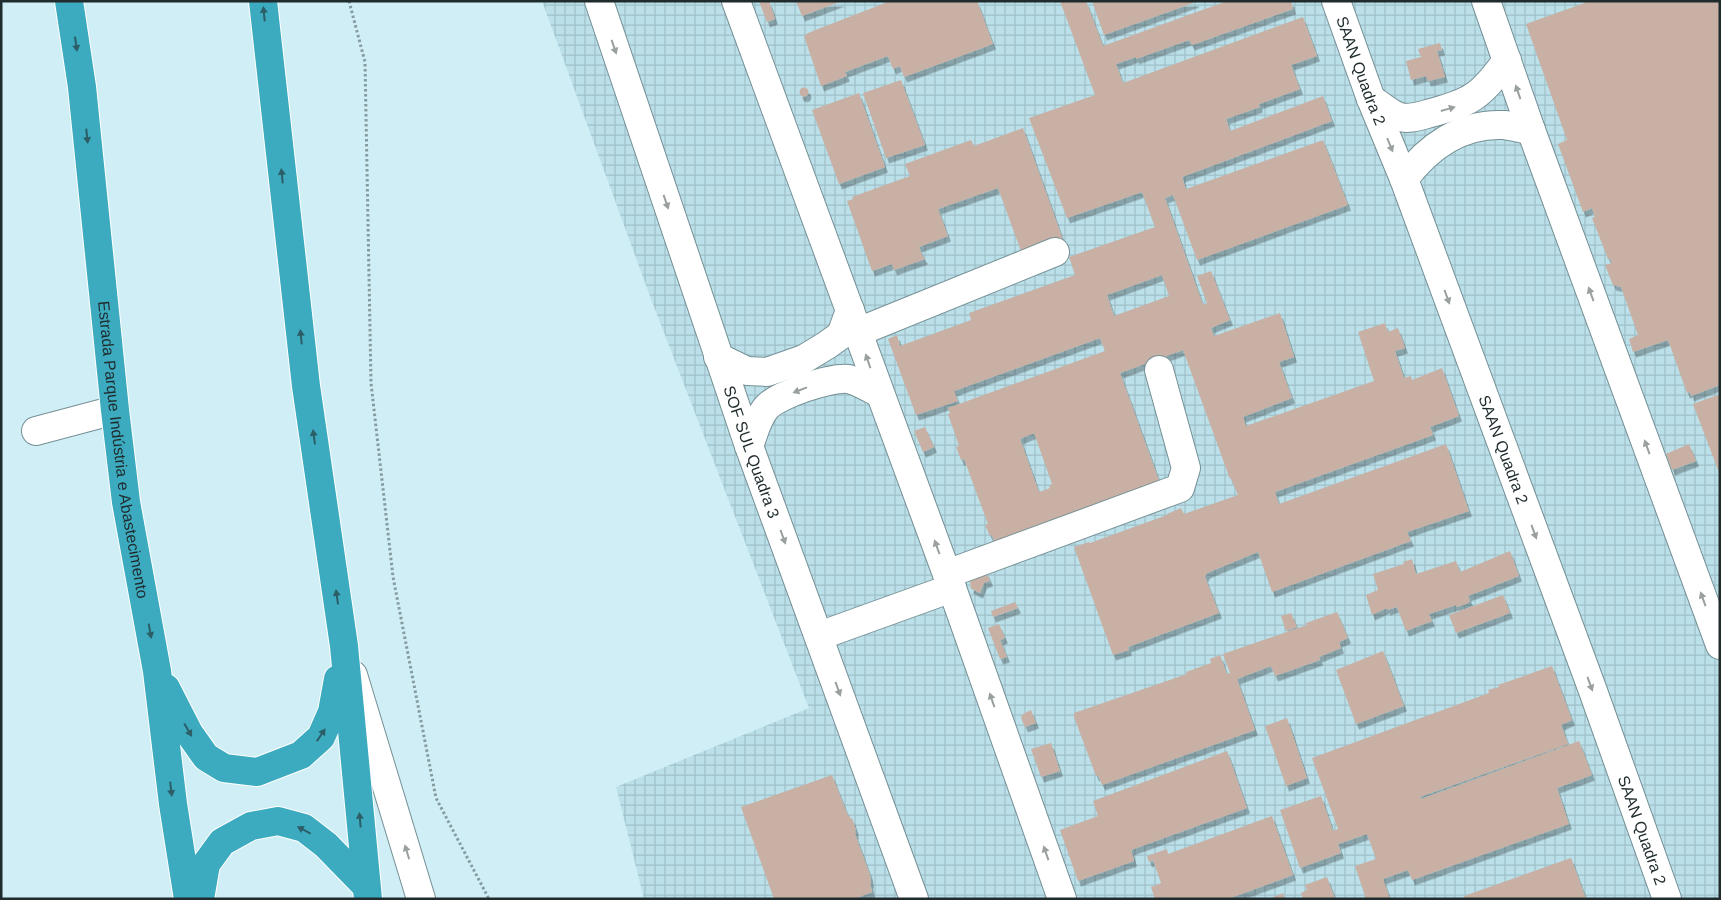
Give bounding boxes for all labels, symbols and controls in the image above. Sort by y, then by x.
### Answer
one-way arrow [260,6,268,22]
street label: SAAN Quadra 2 [1334,14,1389,128]
one-way arrow [72,37,80,53]
one-way arrow [611,40,618,55]
one-way arrow [1514,84,1522,99]
one-way arrow [1440,104,1455,112]
one-way arrow [83,128,91,144]
one-way arrow [1386,138,1394,153]
one-way arrow [278,167,286,183]
one-way arrow [663,194,670,209]
one-way arrow [1587,287,1594,302]
one-way arrow [1443,290,1451,305]
street label: Estrada Parque Indústria e Abastecimento [95,300,152,600]
one-way arrow [297,329,305,345]
one-way arrow [864,354,872,369]
street label: SOF SUL Quadra 3 [721,383,783,520]
one-way arrow [793,387,808,394]
street label: SAAN Quadra 2 [1476,393,1532,506]
one-way arrow [309,428,317,444]
one-way arrow [1643,439,1651,454]
one-way arrow [1531,524,1538,539]
one-way arrow [780,529,787,544]
one-way arrow [933,539,940,554]
one-way arrow [333,589,341,605]
one-way arrow [1699,592,1706,607]
one-way arrow [146,623,154,639]
one-way arrow [1586,677,1594,692]
one-way arrow [835,682,843,697]
one-way arrow [987,692,995,707]
one-way arrow [183,723,192,736]
one-way arrow [316,728,325,742]
street label: SAAN Quadra 2 [1615,773,1670,887]
one-way arrow [167,781,175,797]
one-way arrow [356,811,364,827]
one-way arrow [297,826,312,834]
one-way arrow [403,845,410,860]
one-way arrow [1042,845,1050,860]

